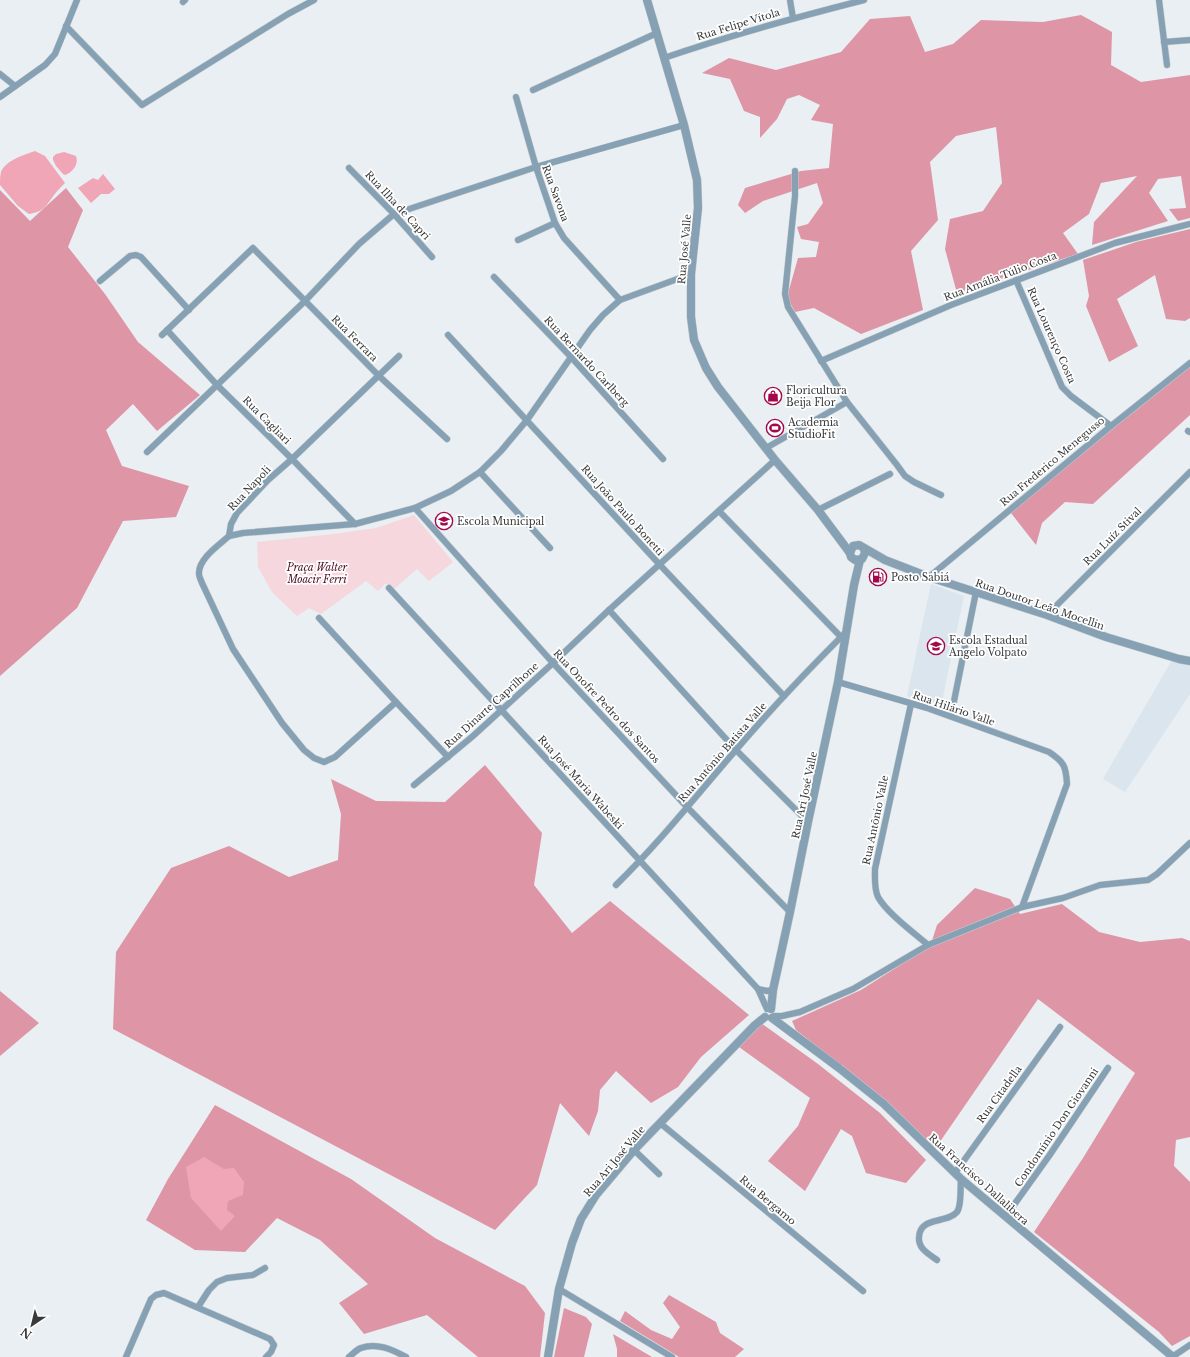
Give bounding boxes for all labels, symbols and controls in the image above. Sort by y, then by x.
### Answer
street label: Rua Felipe Vítola [695,5,782,43]
street label: Rua Savona [539,163,572,224]
street label: Rua Ilha de Capri [362,168,433,243]
street label: Rua José Valle [675,213,694,285]
street label: Rua Amália Túlio Costa [942,249,1059,304]
street label: Rua Lourenço Costa [1024,285,1079,386]
street label: Rua Ferrara [329,312,381,365]
street label: Rua Bernardo Carlberg [541,313,633,410]
place label: Floricultura Beija Flor [786,384,847,409]
shop icon: Floricultura Beija Flor [763,386,783,406]
street label: Rua Cagliari [240,394,294,448]
street label: Rua Frederico Menegusso [997,413,1108,509]
place label: Academia StudioFit [787,416,839,441]
sports icon: Academia StudioFit [765,418,785,438]
street label: Rua João Paulo Bonetti [578,462,667,559]
street label: Rua Napoli [225,463,274,514]
street label: Rua Luíz Stival [1081,505,1144,568]
school or university icon: Escola Municipal [434,511,454,531]
place label: Escola Municipal [457,515,544,528]
park label: Praça Walter Moacir Ferri [286,561,348,586]
fuel station icon: Posto Sabiá [868,567,888,587]
place label: Posto Sabiá [891,571,950,584]
street label: Rua Doutor Leão Mocellin [974,576,1106,633]
place label: Escola Estadual Angelo Volpato [948,634,1028,659]
school or university icon: Escola Estadual Angelo Volpato [926,636,946,656]
street label: Rua Onofre Pedro dos Santos [550,647,663,766]
street label: Rua Dinarte Caprilhone [441,659,541,751]
street label: Rua Hilário Valle [911,688,997,729]
street label: Rua Antônio Batista Valle [675,699,770,805]
street label: Rua José Maria Wabeski [535,733,627,832]
street label: Rua Ari José Valle [789,750,820,840]
street label: Rua Antônio Valle [860,774,891,866]
street label: Rua Citadella [974,1063,1025,1126]
street label: Condomínio Don Giovanni [1012,1065,1102,1189]
street label: Rua Ari José Valle [581,1123,648,1200]
street label: Rua Francisco Dallalibera [926,1131,1032,1228]
street label: Rua Bergamo [737,1173,799,1228]
north arrow [12,1305,52,1345]
text: N [17,1324,35,1342]

